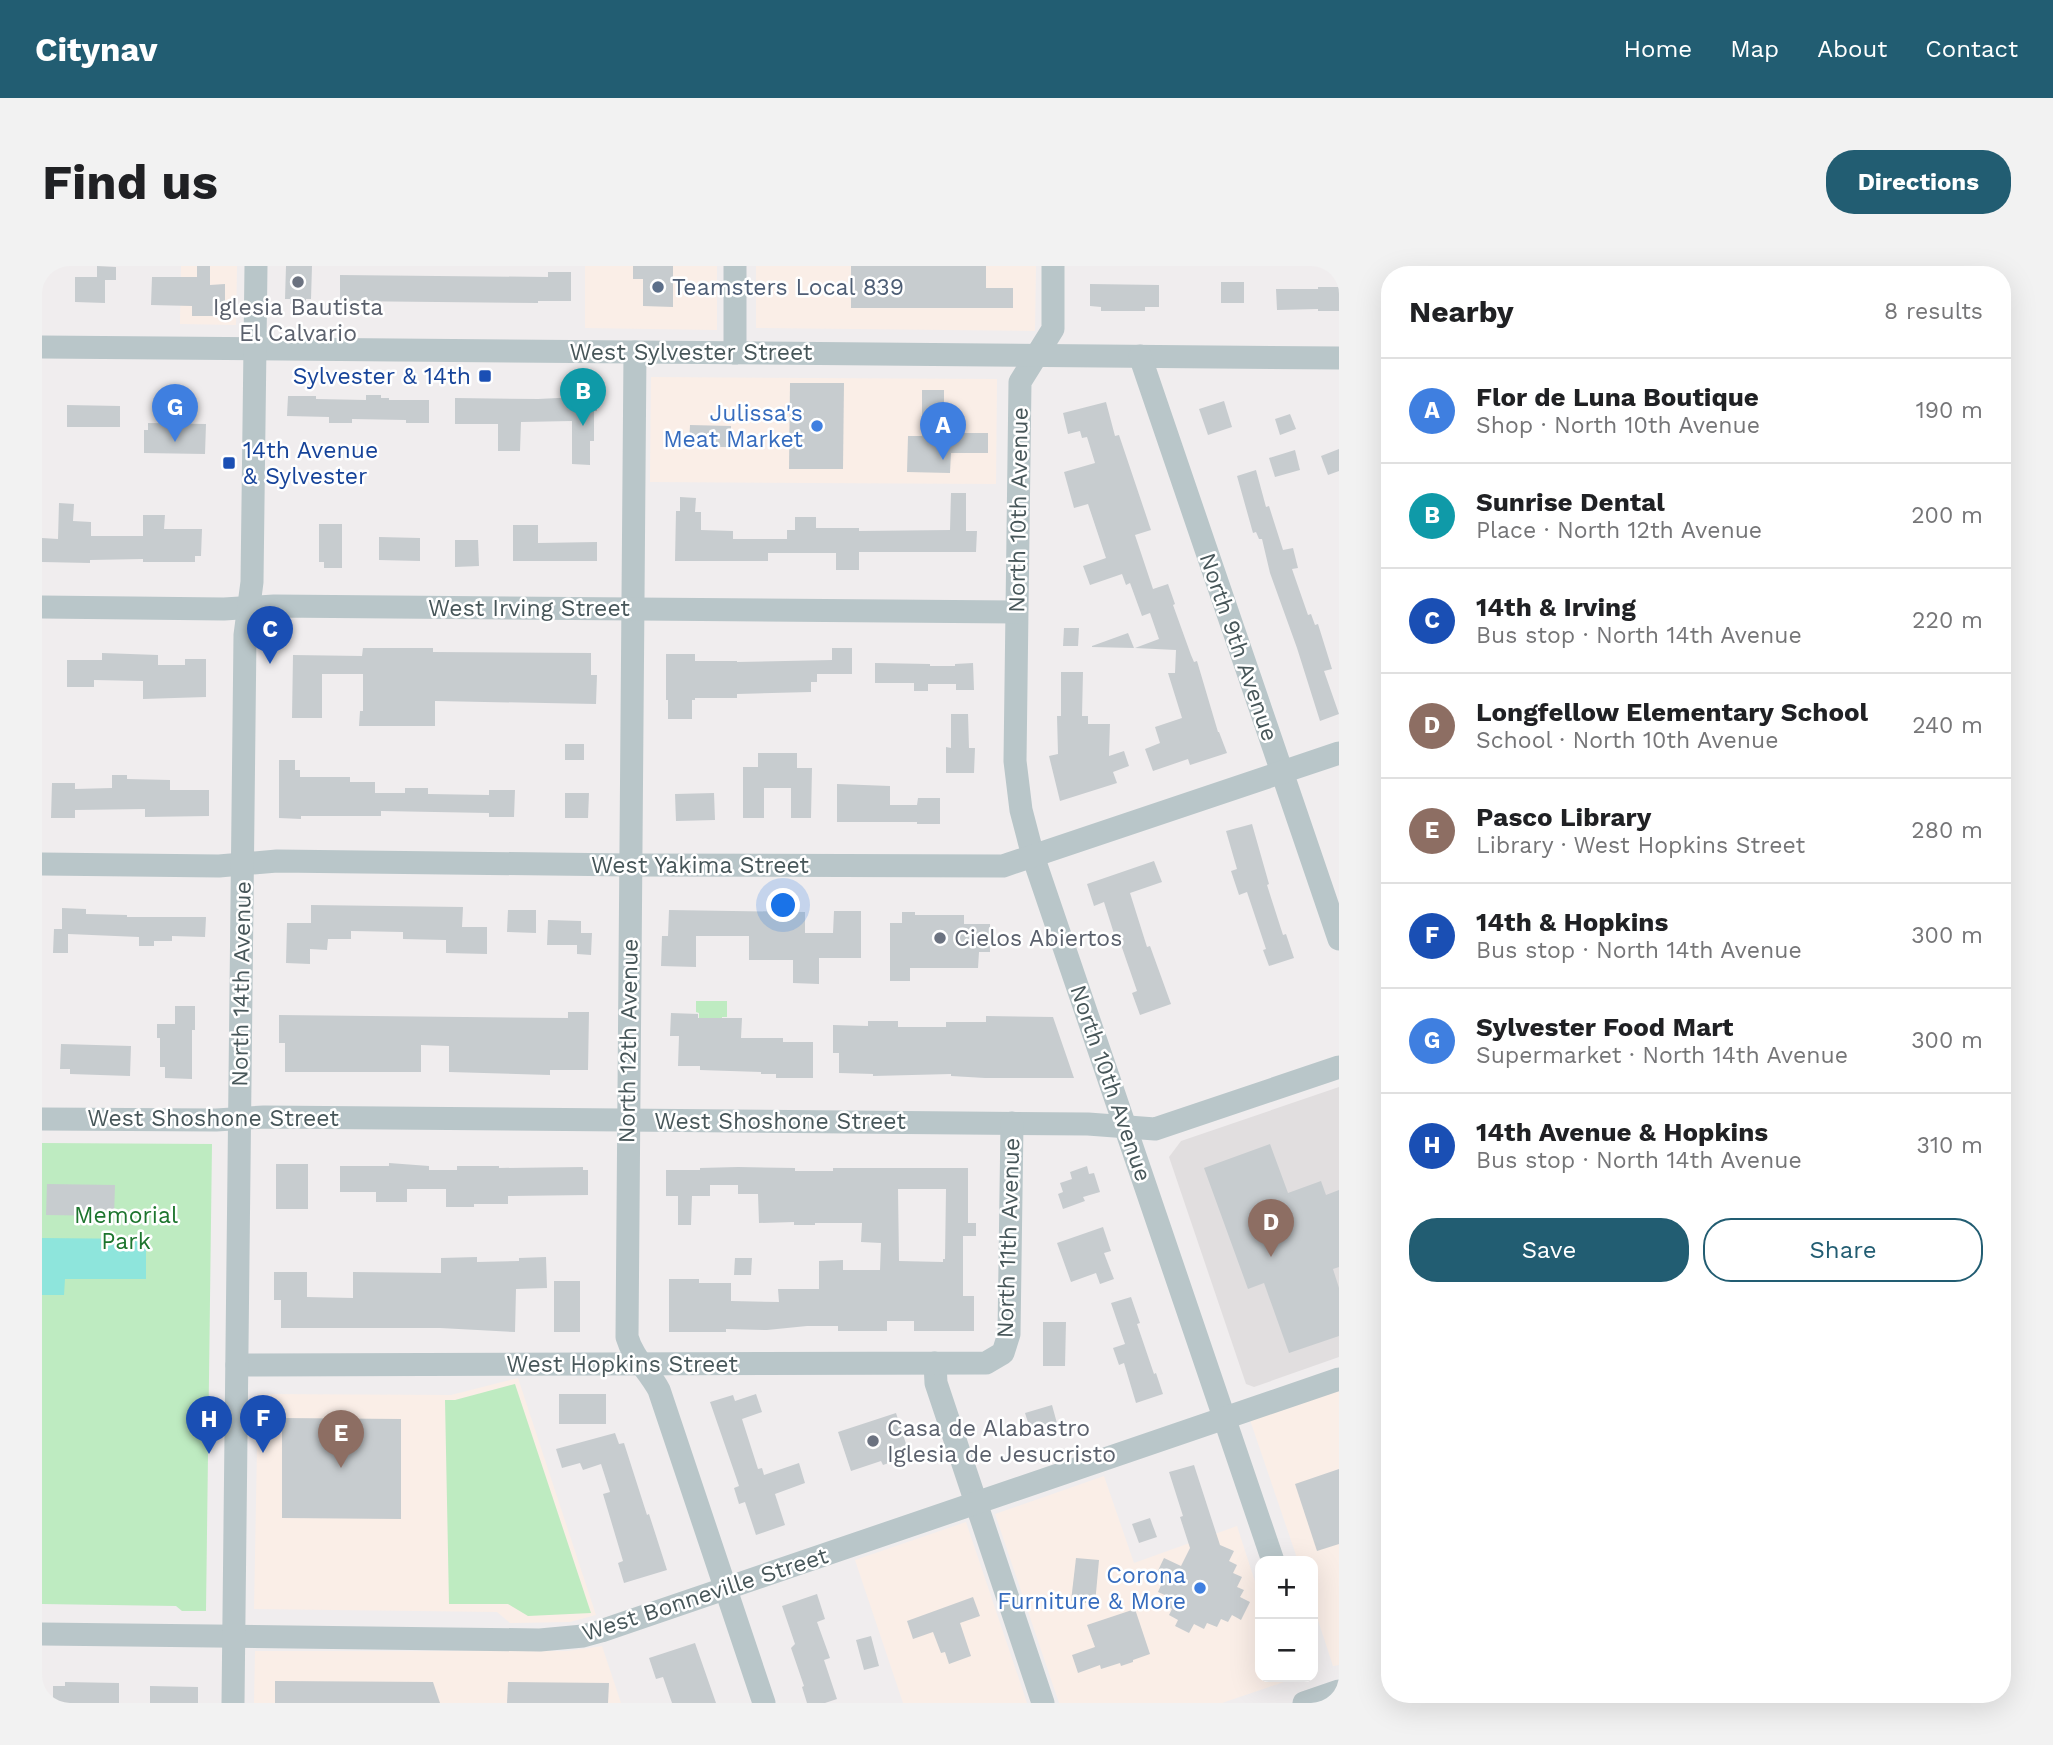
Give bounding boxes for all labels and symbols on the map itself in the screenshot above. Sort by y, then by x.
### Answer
marker: Iglesia Bautista El Calvario [290,274,306,290]
place label: Teamsters Local 839 [672,274,904,301]
marker: Teamsters Local 839 [650,279,666,295]
place label: Iglesia Bautista El Calvario [213,294,383,347]
street label: West Sylvester Street [570,339,813,366]
place label: Sylvester & 14th [293,363,471,390]
marker: Sylvester & 14th [477,368,493,384]
pin: B [560,368,606,426]
pin: G [152,384,198,442]
place label: Julissa's Meat Market [663,400,803,453]
pin: A [920,402,966,460]
street label: North 10th Avenue [1003,407,1034,613]
marker: Julissa's Meat Market [809,418,825,434]
place label: 14th Avenue & Sylvester [243,437,378,490]
marker: 14th Avenue & Sylvester [221,455,237,471]
street label: North 9th Avenue [1194,550,1283,745]
street label: West Irving Street [428,595,630,622]
pin: C [247,606,293,664]
street label: West Yakima Street [591,852,809,879]
street label: North 14th Avenue [226,881,257,1087]
your location [766,888,800,922]
place label: Cielos Abiertos [954,925,1122,952]
marker: Cielos Abiertos [932,930,948,946]
street label: North 12th Avenue [613,938,644,1144]
street label: North 10th Avenue [1064,981,1157,1185]
street label: West Shoshone Street [87,1105,339,1132]
street label: West Shoshone Street [654,1108,906,1135]
street label: North 11th Avenue [992,1137,1025,1339]
pin: D [1248,1199,1294,1257]
park label: Memorial Park [74,1202,178,1255]
street label: West Hopkins Street [506,1351,738,1378]
pin: F [240,1395,286,1453]
pin: H [186,1396,232,1454]
pin: E [318,1410,364,1468]
place label: Casa de Alabastro Iglesia de Jesucristo [887,1415,1116,1468]
marker: Casa de Alabastro Iglesia de Jesucristo [865,1433,881,1449]
street label: West Bonneville Street [579,1542,832,1647]
place label: Corona Furniture & More [997,1562,1186,1615]
marker: Corona Furniture & More [1192,1580,1208,1596]

